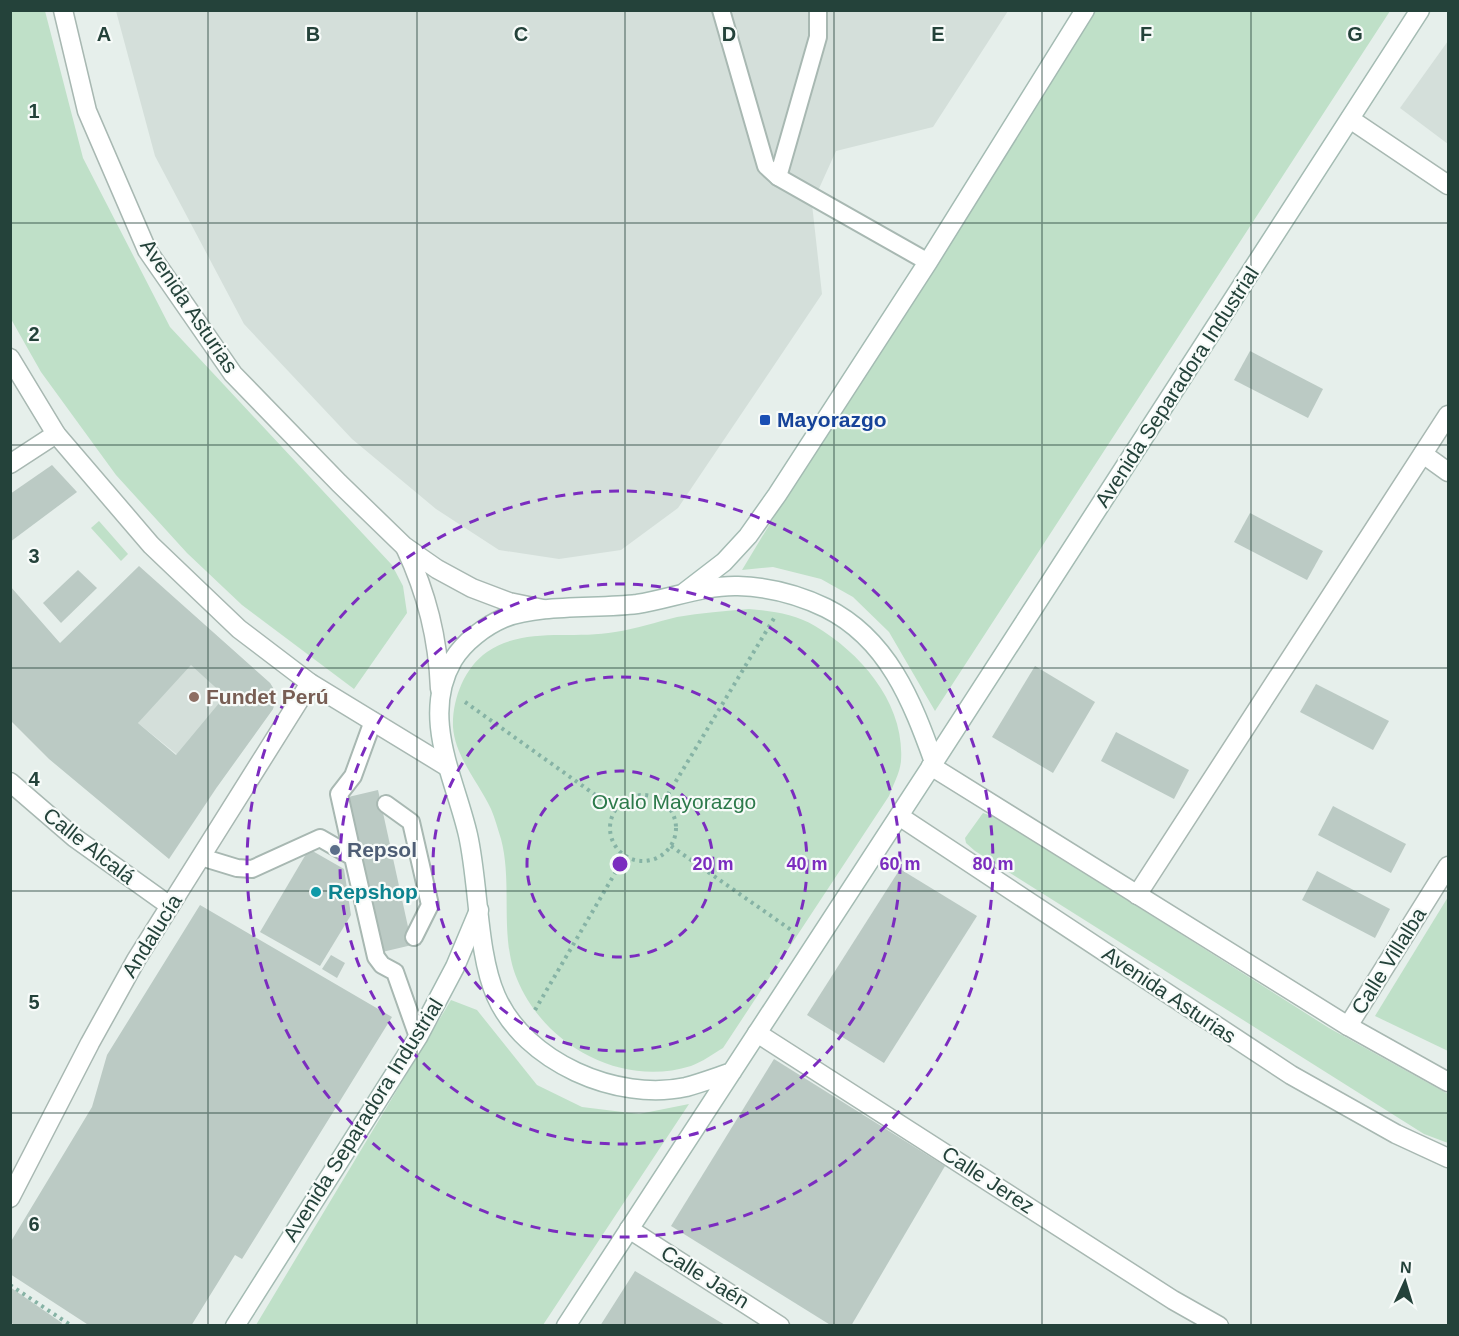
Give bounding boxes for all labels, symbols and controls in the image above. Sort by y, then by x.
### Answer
text: A [97,23,111,45]
text: B [306,23,320,45]
text: C [514,23,528,45]
text: D [722,23,736,45]
text: E [931,23,945,45]
text: F [1140,23,1152,45]
text: G [1347,23,1363,45]
text: 1 [28,100,40,122]
street label: Avenida Asturias [136,235,243,377]
street label: Avenida Separadora Industrial [1090,262,1263,511]
text: 2 [28,323,40,345]
place label: Mayorazgo [777,408,887,431]
marker: Mayorazgo [758,413,772,427]
text: 3 [28,545,40,567]
place label: Fundet Perú [206,685,329,708]
marker: Fundet Perú [187,690,201,704]
text: 4 [28,768,40,790]
park label: Ovalo Mayorazgo [592,790,756,813]
street label: Calle Alcalá [39,803,140,889]
place label: Repsol [347,838,417,861]
marker: Repsol [328,843,342,857]
centre of rings [610,854,630,874]
text: 20 m [692,854,734,874]
text: 40 m [786,854,828,874]
text: 60 m [879,854,921,874]
text: 80 m [972,854,1014,874]
place label: Repshop [328,880,418,903]
marker: Repshop [309,885,323,899]
street label: Andalucía [117,890,186,981]
street label: Calle Villalba [1347,903,1431,1018]
street label: Avenida Asturias [1098,941,1240,1048]
text: 5 [28,991,40,1013]
street label: Avenida Separadora Industrial [278,994,447,1245]
street label: Calle Jerez [938,1141,1039,1218]
text: 6 [28,1213,40,1235]
street label: Calle Jaén [657,1241,753,1313]
north arrow [1375,1252,1435,1312]
text: N [1400,1259,1412,1276]

